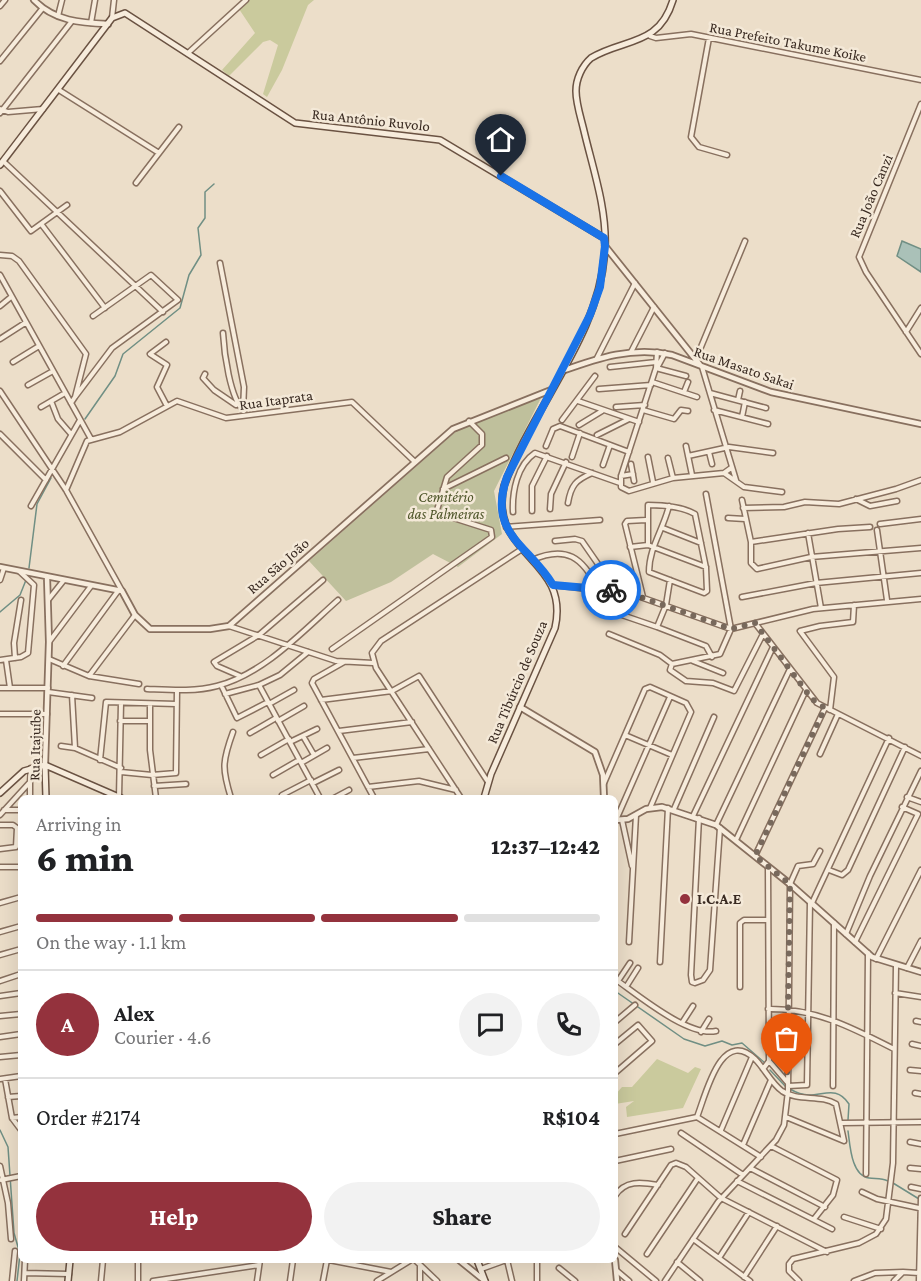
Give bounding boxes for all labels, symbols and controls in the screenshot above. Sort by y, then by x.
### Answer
street label: Rua Prefeito Takume Koike [708,19,868,65]
street label: Rua Antônio Ruvolo [311,106,431,134]
pin [475,114,526,176]
icon: home [484,123,517,156]
street label: Rua João Canzi [846,152,897,240]
street label: Rua Masato Sakai [692,343,796,393]
street label: Rua Itaprata [238,387,314,414]
park label: Cemitério das Palmeiras [408,489,485,522]
street label: Rua São João [244,535,313,598]
courier [581,560,641,620]
icon: bike [595,574,628,607]
street label: Rua Tibúrcio de Souza [484,618,550,746]
street label: Rua Itajuíbe [26,708,45,781]
text: Arriving in [36,813,121,835]
text: 12:37–12:42 [491,834,600,859]
text: 6 min [36,836,134,879]
place label: I.C.A.E [697,891,742,907]
marker: I.C.A.E [678,892,692,906]
text: On the way · 1.1 km [36,931,186,953]
button: chat [459,993,522,1056]
button: phone [537,993,600,1056]
text: Alex [114,1001,155,1026]
text: A [61,1012,74,1037]
pin [761,1013,812,1075]
icon: bag [770,1022,803,1055]
text: Courier · 4.6 [114,1026,212,1048]
text: Order #2174 [36,1105,141,1130]
text: R$104 [542,1105,600,1130]
button: Help [36,1182,312,1251]
button: Share [324,1182,600,1251]

